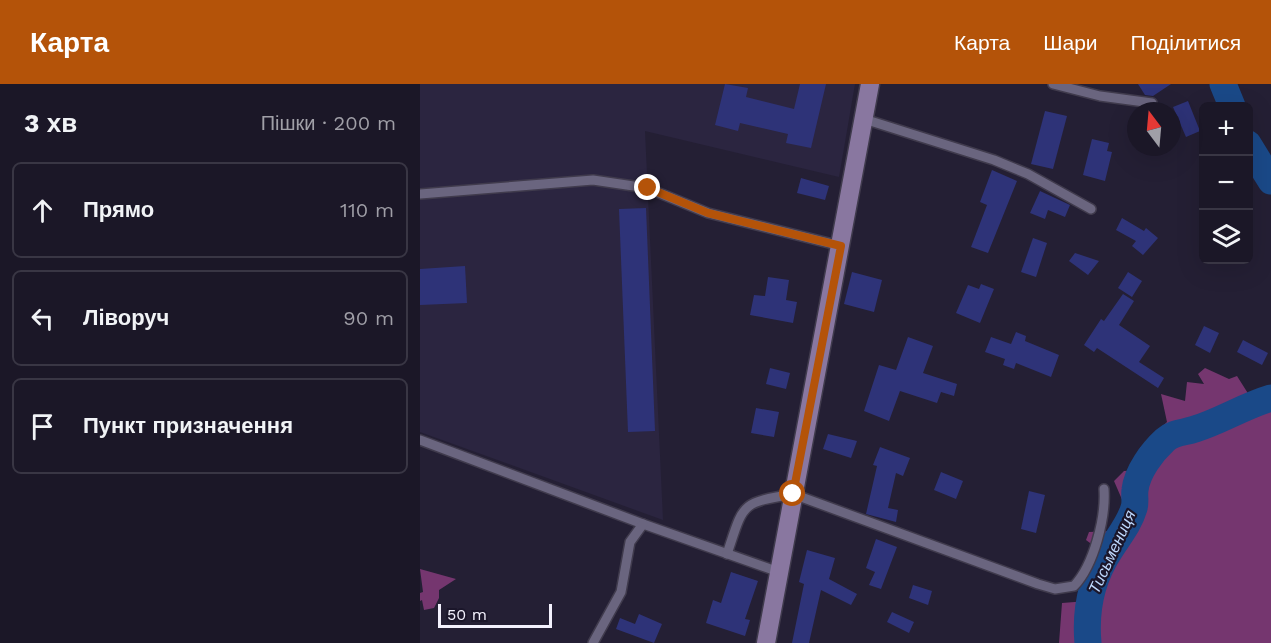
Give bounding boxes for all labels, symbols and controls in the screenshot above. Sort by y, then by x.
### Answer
text: Карта [30,26,109,59]
text: Карта [954,30,1010,55]
text: Шари [1043,30,1098,55]
text: Поділитися [1131,30,1241,55]
north arrow [1127,102,1181,156]
map controls [1199,102,1253,264]
button: + [1199,102,1253,156]
text: 3 хв [24,108,77,138]
text: Пішки · 200 m [261,111,396,135]
button: − [1199,156,1253,210]
route end [634,174,660,200]
icon: ahead [26,194,59,227]
text: Прямо [83,197,154,222]
text: 110 m [340,198,394,222]
button: layers [1199,210,1253,264]
icon: left [26,302,59,335]
text: Ліворуч [83,305,169,330]
text: 90 m [343,306,394,330]
icon: arrive [26,410,59,443]
text: Пункт призначення [83,413,293,438]
route start [779,480,805,506]
water label: Тисьмениця [1084,507,1140,597]
scale bar [438,601,552,628]
text: 50 m [447,605,487,624]

